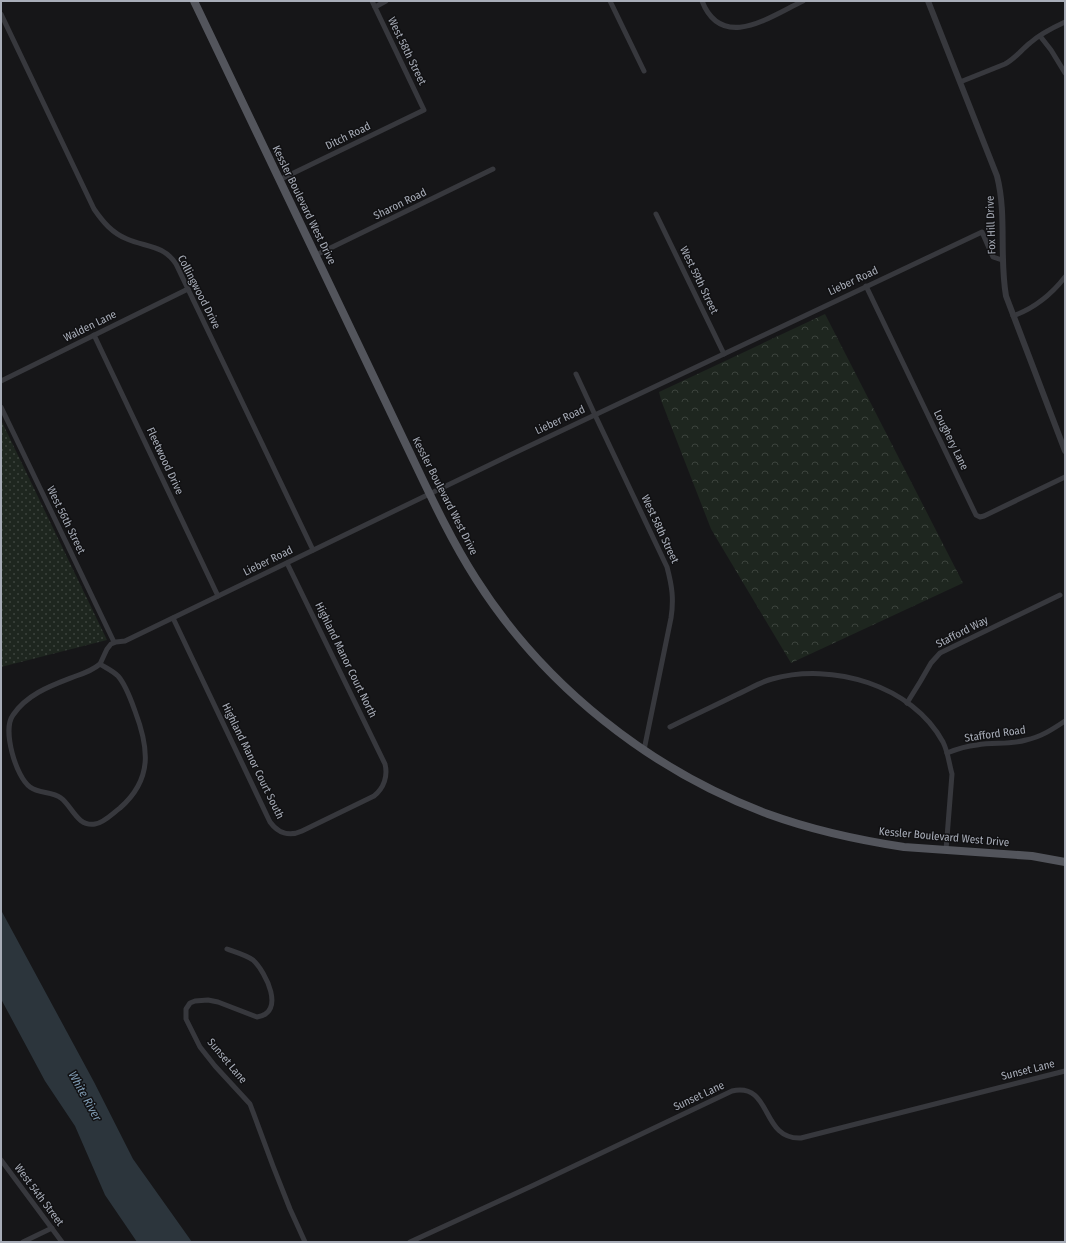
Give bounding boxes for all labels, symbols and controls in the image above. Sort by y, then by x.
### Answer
street label: West 58th Street [385,15,429,87]
street label: Ditch Road [323,120,373,152]
street label: Kessler Boulevard West Drive [269,143,339,267]
street label: Sharon Road [371,186,429,222]
street label: Fox Hill Drive [983,195,999,255]
street label: West 59th Street [677,244,721,316]
street label: Collingwood Drive [175,253,223,331]
street label: Lieber Road [826,264,880,298]
street label: Walden Lane [61,308,119,344]
street label: Lieber Road [533,403,587,437]
street label: Loughery Lane [931,408,971,472]
street label: Fleetwood Drive [144,425,186,497]
street label: Kessler Boulevard West Drive [410,435,480,557]
street label: West 56th Street [44,484,88,556]
street label: West 58th Street [638,493,682,566]
street label: Lieber Road [241,543,295,579]
street label: Highland Manor Court North [312,600,380,720]
street label: Stafford Way [934,613,990,651]
street label: Highland Manor Court South [219,701,287,821]
street label: Stafford Road [964,723,1026,745]
street label: Kessler Boulevard West Drive [878,825,1010,849]
street label: Sunset Lane [204,1036,250,1086]
street label: Sunset Lane [1000,1057,1056,1083]
water label: White River [66,1069,105,1124]
street label: Sunset Lane [671,1079,727,1113]
street label: West 54th Street [12,1162,67,1229]

